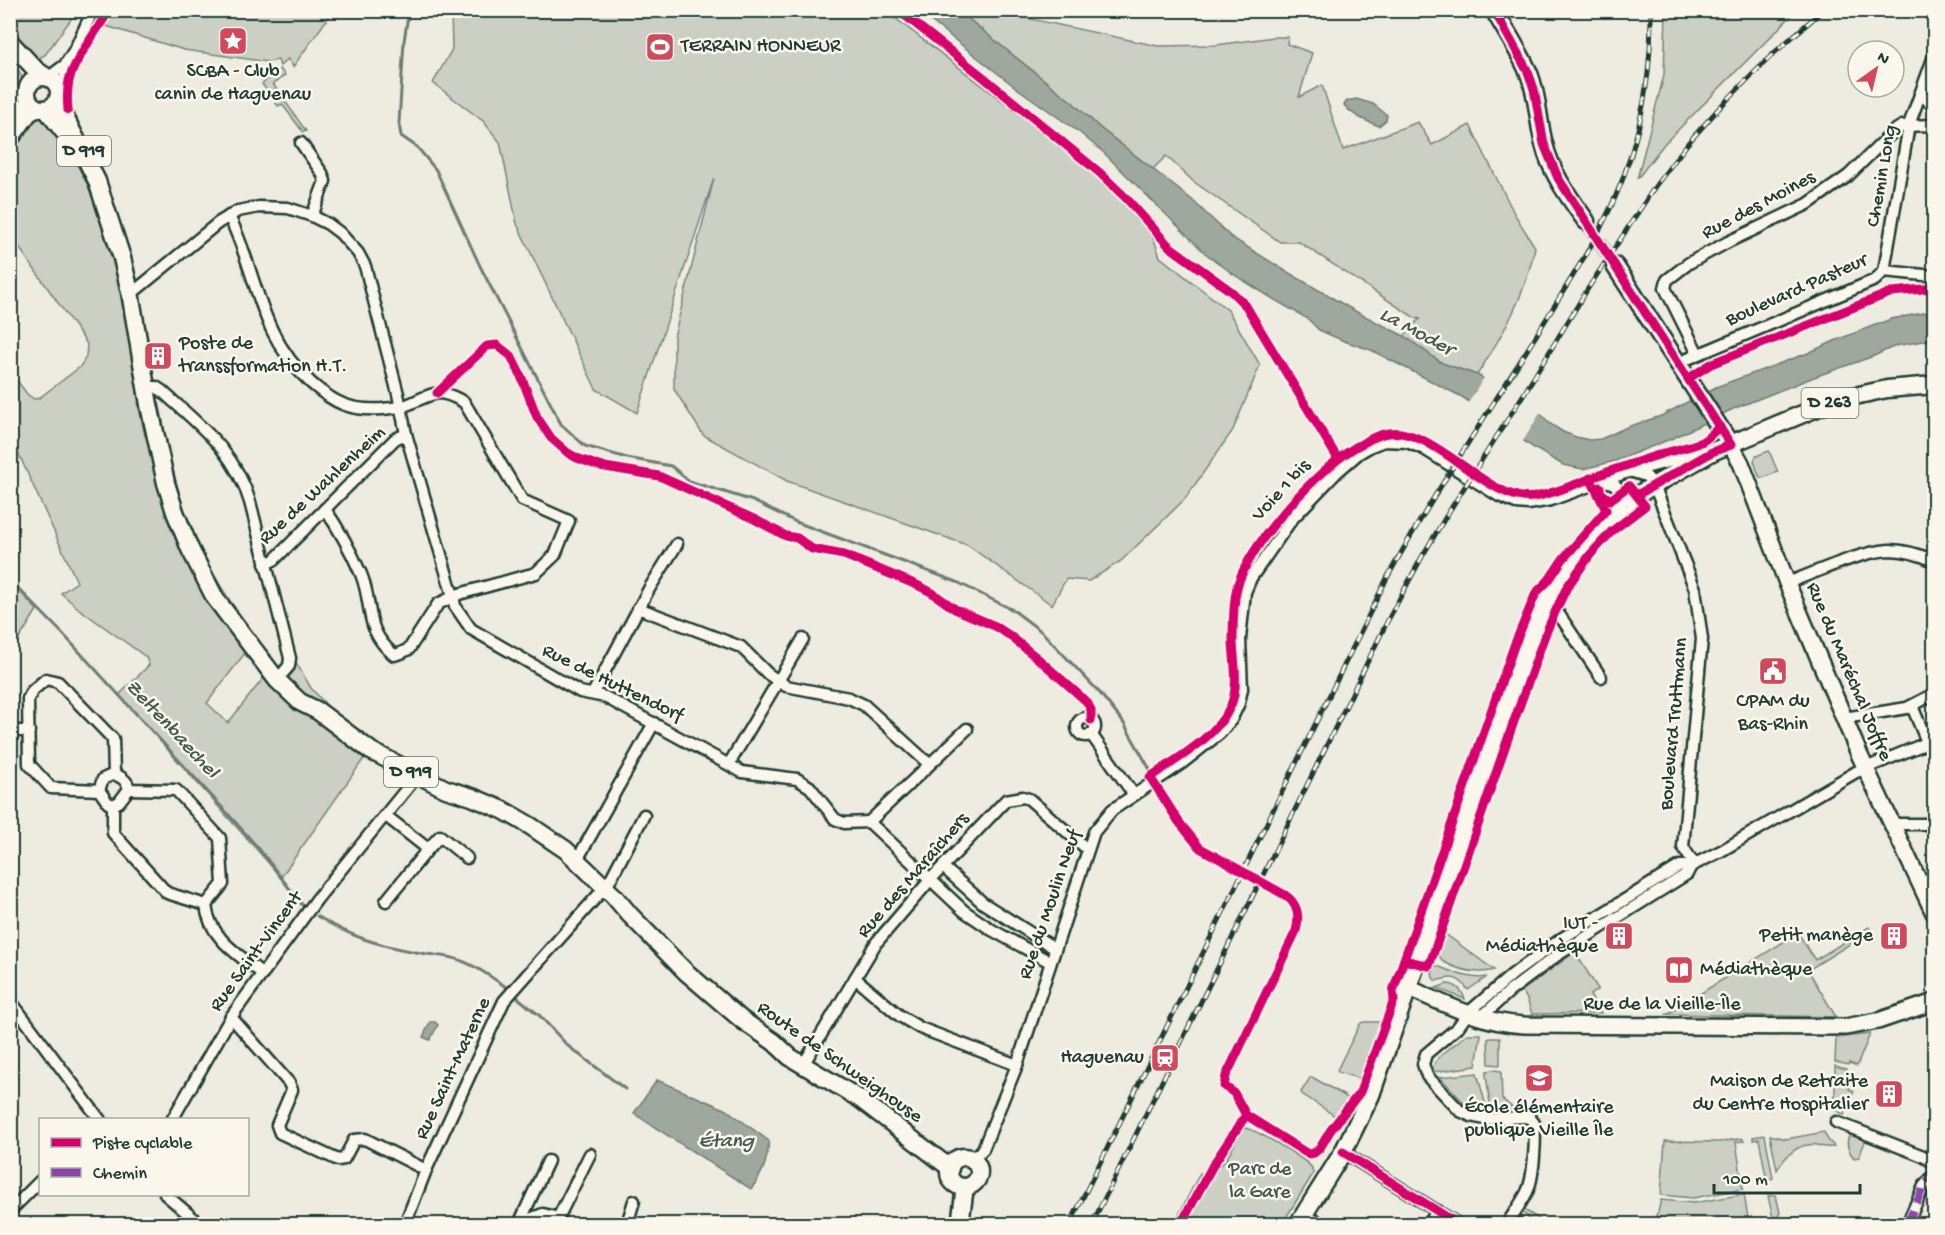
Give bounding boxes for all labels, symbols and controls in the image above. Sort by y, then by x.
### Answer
place icon: SCBA - Club canin de Haguenau [217,25,249,57]
sports icon: TERRAIN HONNEUR [644,31,676,63]
place label: TERRAIN HONNEUR [680,36,842,59]
north arrow [1846,39,1906,99]
text: N [1873,49,1893,71]
place label: SCBA - Club canin de Haguenau [155,61,312,107]
street label: Chemin Long [1863,123,1903,229]
road number: D 919 [57,136,111,166]
street label: Rue des Moines [1698,166,1820,245]
street label: Boulevard Pasteur [1722,249,1873,333]
water label: La Moder [1375,303,1461,365]
place label: Poste de transsformation H.T. [177,333,347,379]
building icon: Poste de transsformation H.T. [142,340,174,372]
road number: D 263 [1802,388,1858,418]
street label: Rue de Wahlenheim [255,422,391,550]
street label: Voie 1 bis [1247,455,1317,527]
street label: Rue du Maréchal Joffre [1800,579,1896,765]
street label: Boulevard Truttmann [1656,636,1694,812]
street label: Rue de Huttendorf [538,640,688,729]
public building icon: CPAM du Bas-Rhin [1757,655,1789,687]
water label: Zeltenbaechel [119,675,224,786]
place label: CPAM du Bas-Rhin [1736,691,1810,737]
road number: D 919 [384,757,438,787]
street label: Rue des Maraîchers [853,808,975,943]
street label: Rue du Moulin Neuf [1015,826,1088,983]
street label: Rue Saint-Vincent [206,886,310,1017]
place label: IUT - Médiathèque [1486,913,1599,959]
building icon: IUT - Médiathèque [1603,920,1635,952]
building icon: Petit manège [1878,920,1910,952]
place label: Petit manège [1758,925,1874,948]
library icon: Médiathèque [1663,954,1695,986]
place label: Médiathèque [1700,959,1813,982]
street label: Rue de la Vieille-Île [1583,993,1741,1017]
street label: Rue Saint-Materne [411,994,497,1144]
street label: Route de Schweighouse [752,997,927,1129]
station icon: Haguenau [1149,1042,1181,1074]
place label: Haguenau [1060,1047,1145,1070]
school or university icon: École élémentaire publique Vieille Île [1523,1062,1555,1094]
place label: Maison de Retraite du Centre Hospitalier [1692,1071,1870,1117]
building icon: Maison de Retraite du Centre Hospitalier [1873,1078,1905,1110]
place label: École élémentaire publique Vieille Île [1464,1096,1614,1143]
legend [39,1118,249,1196]
water label: Étang [698,1130,756,1155]
text: Piste cyclable [92,1134,193,1155]
scale bar [1714,1157,1860,1195]
park label: Parc de la Gare [1228,1159,1292,1205]
text: Chemin [93,1164,147,1185]
text: 100 m [1722,1170,1768,1191]

